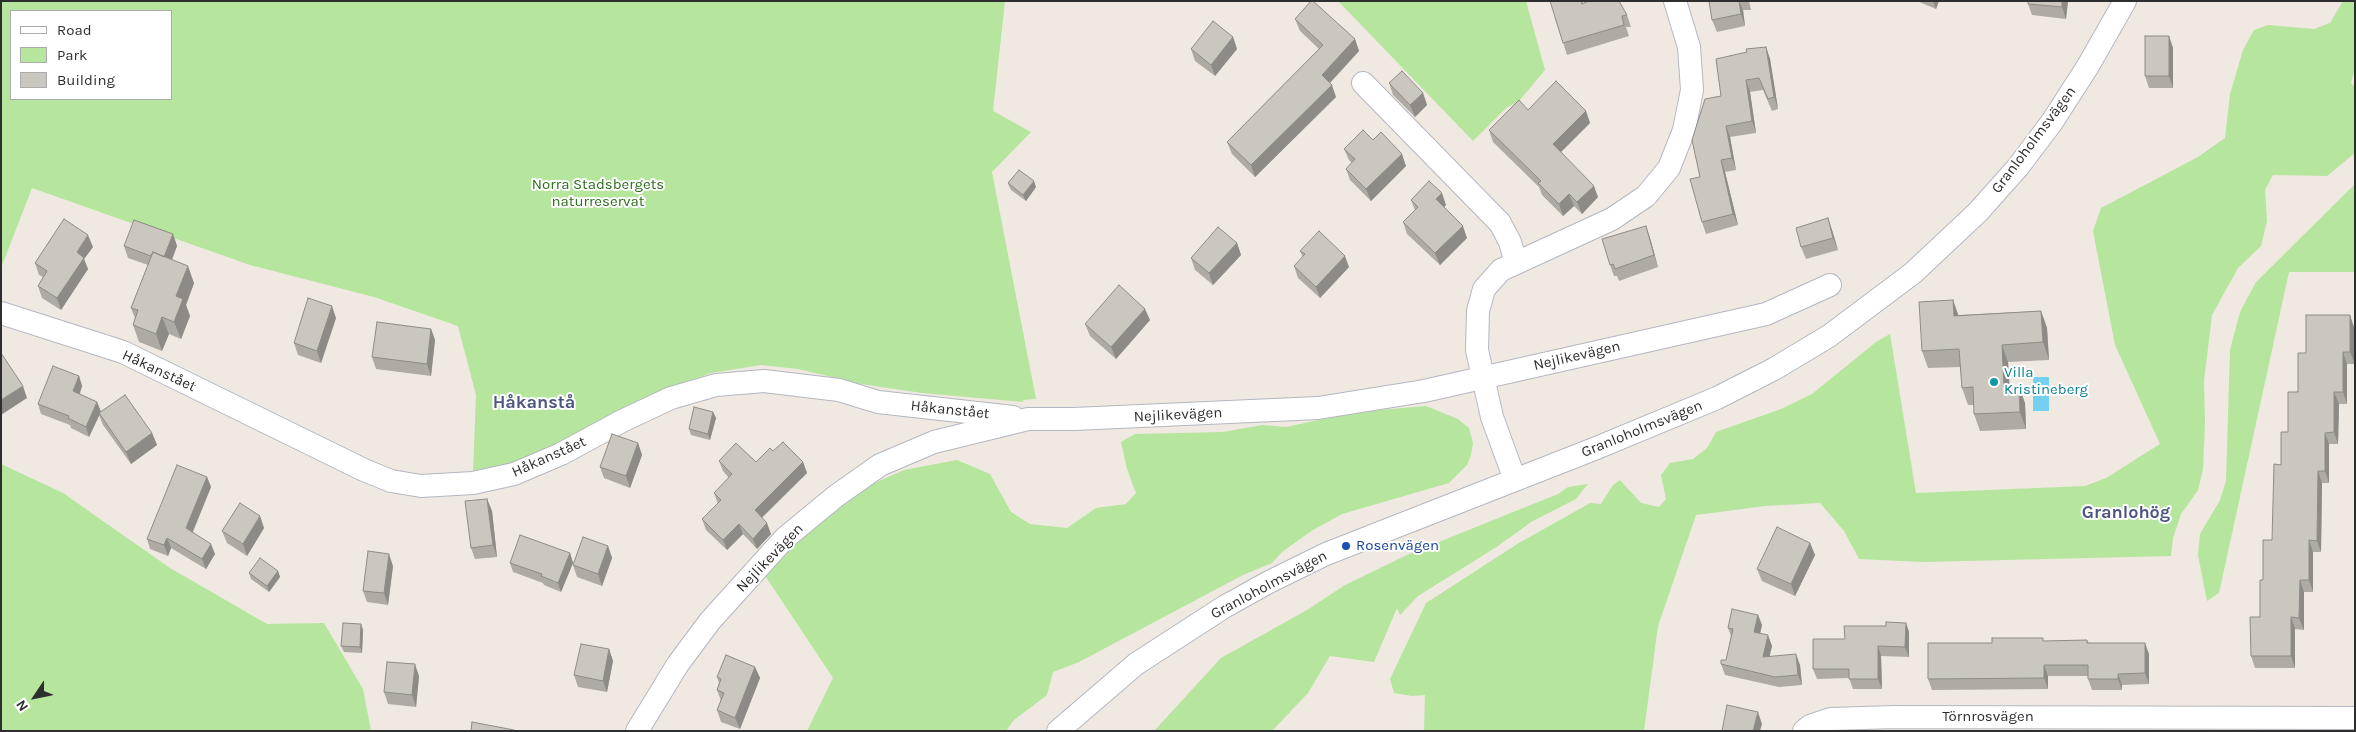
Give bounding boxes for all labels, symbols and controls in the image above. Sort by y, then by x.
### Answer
legend [10,10,172,100]
text: Road [57,21,92,39]
text: Park [57,46,87,64]
text: Building [57,71,115,89]
street label: Granloholmsvägen [1988,83,2080,197]
park label: Norra Stadsbergets naturreservat [532,176,664,211]
street label: Nejlikevägen [1532,337,1622,375]
street label: Håkanstået [119,346,199,396]
place label: Villa Kristineberg [2004,364,2088,399]
marker: Villa Kristineberg [1988,376,2000,388]
district label: Håkanstå [493,392,575,414]
street label: Granloholmsvägen [1579,396,1705,462]
street label: Håkanstået [910,397,990,423]
street label: Nejlikevägen [1133,404,1223,426]
street label: Håkanstået [509,433,589,481]
district label: Granlohög [2082,502,2170,524]
street label: Nejlikevägen [733,520,807,596]
place label: Rosenvägen [1356,537,1439,555]
marker: Rosenvägen [1340,540,1352,552]
street label: Granloholmsvägen [1208,547,1330,623]
north arrow [10,672,60,722]
text: N [12,697,32,715]
street label: Törnrosvägen [1942,708,2034,726]

